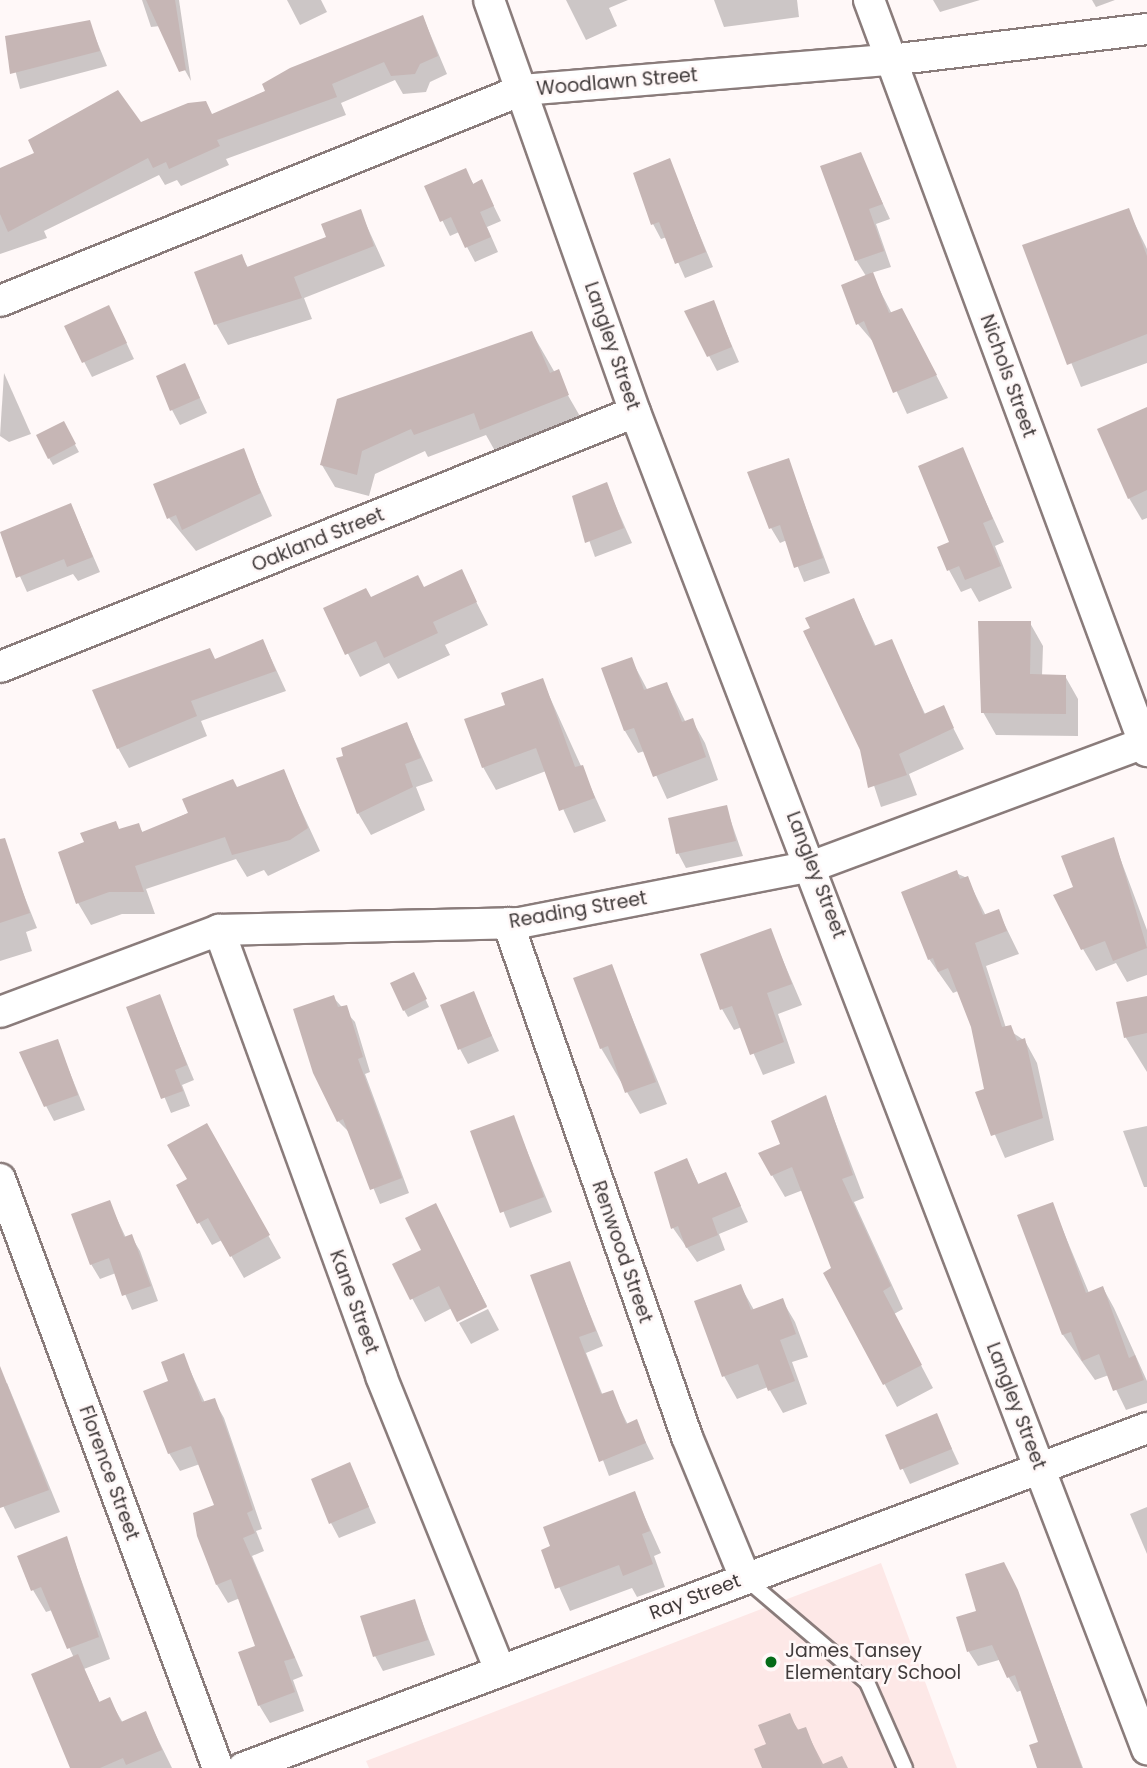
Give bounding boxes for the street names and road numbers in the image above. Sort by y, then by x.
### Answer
street label: Woodlawn Street [535,64,699,100]
street label: Langley Street [579,279,645,413]
street label: Nichols Street [975,311,1041,441]
street label: Oakland Street [248,503,388,577]
street label: Langley Street [781,808,851,942]
street label: Reading Street [507,887,649,933]
street label: Renwood Street [587,1178,657,1326]
street label: Kane Street [325,1247,383,1357]
street label: Langley Street [981,1339,1051,1473]
street label: Florence Street [74,1403,144,1543]
street label: Ray Street [646,1569,744,1625]

